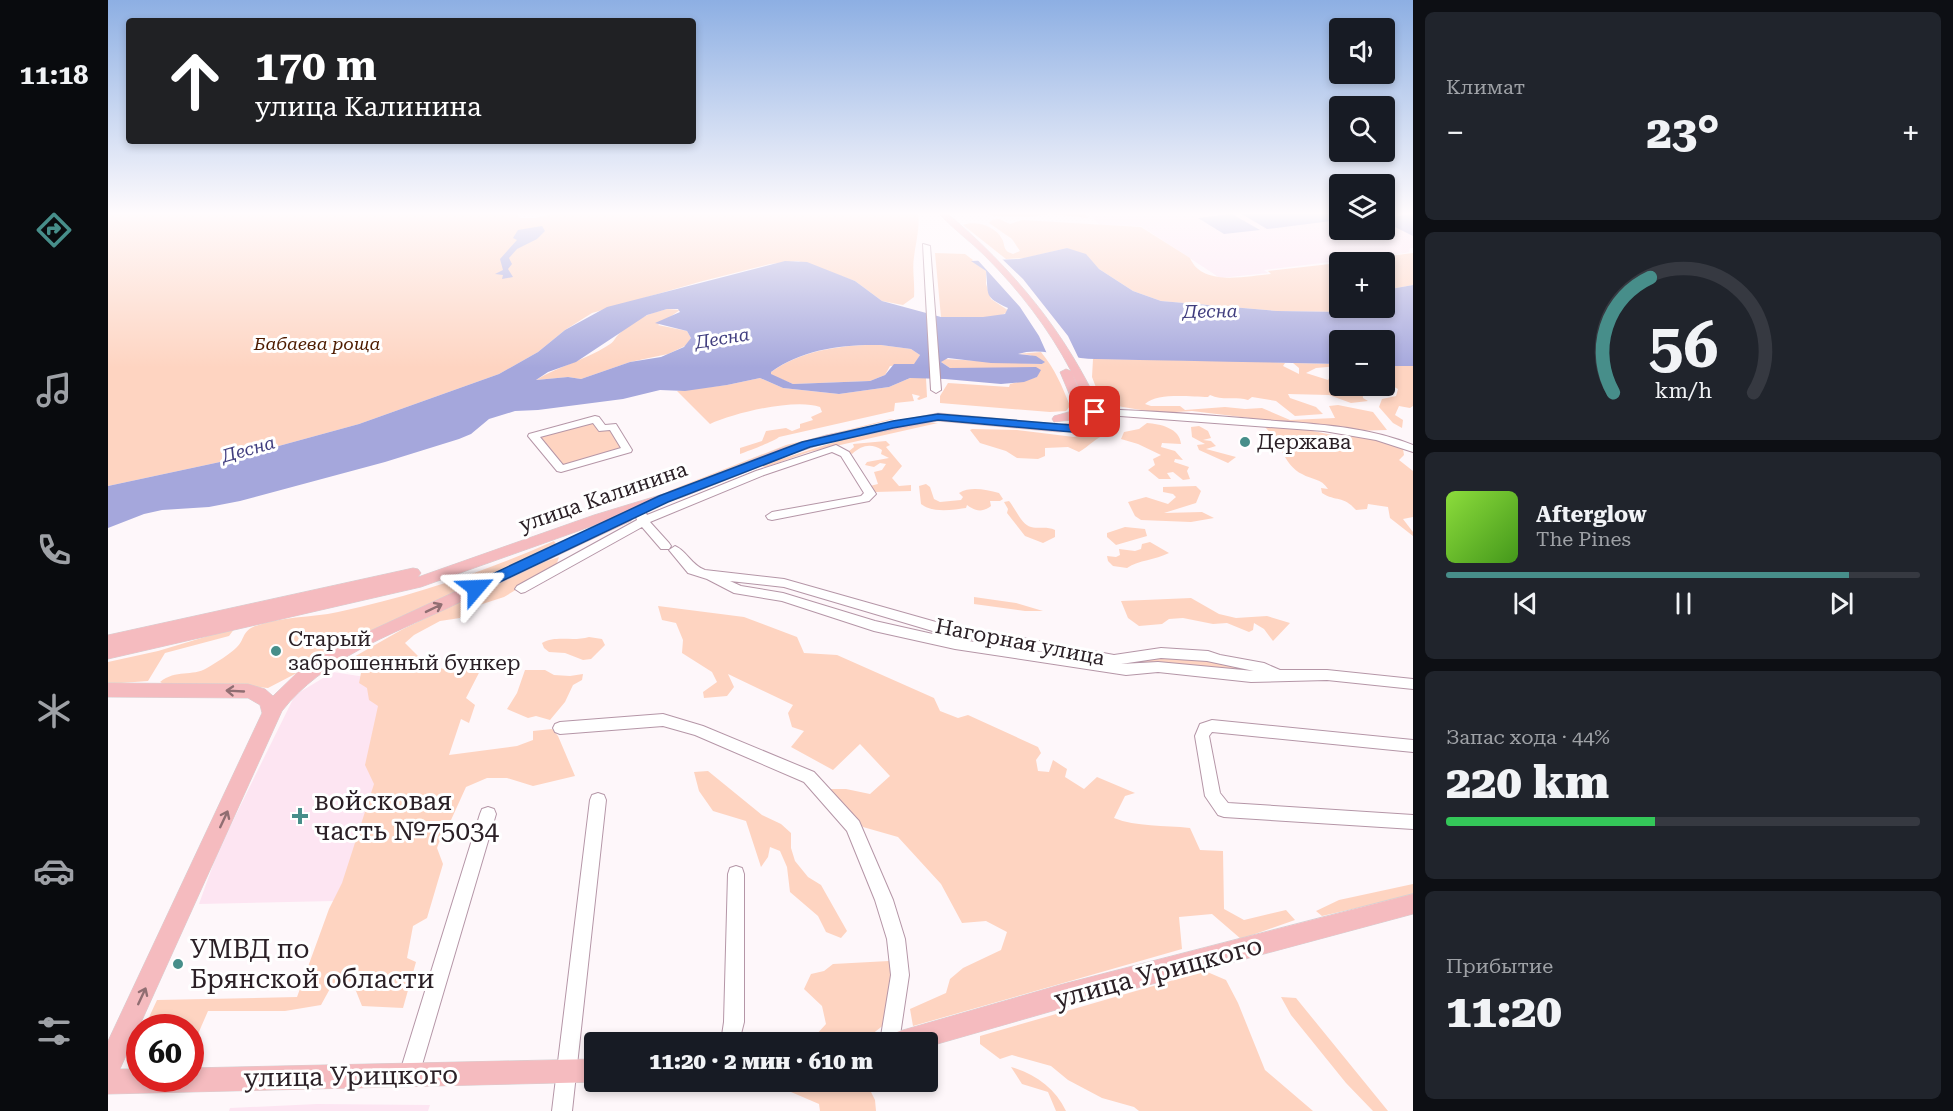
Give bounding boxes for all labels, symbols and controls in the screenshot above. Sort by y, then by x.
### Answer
map controls [1329,18,1395,396]
button: sound [1329,18,1395,84]
text: 170 m [255,41,377,90]
icon: ahead [156,42,234,120]
text: 11:18 [20,59,88,91]
text: Климат [1446,75,1525,99]
text: улица Калинина [255,91,482,123]
button: search [1329,96,1395,162]
text: 23° [1647,106,1720,159]
text: − [1446,113,1464,152]
text: + [1902,113,1920,152]
button: layers [1329,174,1395,240]
icon: directions [33,209,75,251]
button: + [1329,252,1395,318]
water label: Десна [1181,300,1238,322]
text: 56 [1648,309,1718,382]
water label: Десна [692,323,751,353]
button: − [1329,330,1395,396]
park label: Бабаева роща [253,333,380,354]
icon: music [33,369,75,411]
text: km/h [1654,378,1712,403]
pin [1069,386,1120,437]
icon: arrive [1078,395,1111,428]
place label: Держава [1257,430,1352,454]
water label: Десна [218,431,277,467]
marker: Держава [1238,435,1252,449]
street label: улица Калинина [516,457,691,537]
text: Afterglow [1536,502,1647,527]
text: The Pines [1536,527,1631,551]
icon: phone [33,529,75,571]
position arrow [444,556,508,620]
icon: previous [1509,587,1542,620]
icon: pause [1667,587,1700,620]
icon: next [1825,587,1858,620]
one-way arrow [425,602,443,613]
street label: Нагорная улица [933,614,1107,670]
place label: Старый заброшенный бункер [288,627,521,675]
marker: Старый заброшенный бункер [269,644,283,658]
one-way arrow [225,685,245,696]
icon: climate [33,690,75,732]
text: Запас хода · 44% [1446,725,1610,749]
text: 220 km [1446,756,1609,809]
place label: войсковая часть №75034 [314,786,500,846]
marker: войсковая часть №75034 [291,807,309,825]
one-way arrow [219,811,231,829]
icon: car [33,850,75,892]
street label: улица Урицкого [1051,930,1265,1014]
place label: УМВД по Брянской области [190,934,434,994]
text: Прибытие [1446,954,1553,978]
marker: УМВД по Брянской области [171,957,185,971]
text: 11:20 [1446,985,1562,1038]
one-way arrow [136,988,148,1006]
icon: filters [33,1010,75,1052]
speed limit sign: 60 [126,1014,204,1092]
text: 11:20 · 2 мин · 610 m [649,1049,873,1074]
street label: улица Урицкого [244,1059,458,1093]

